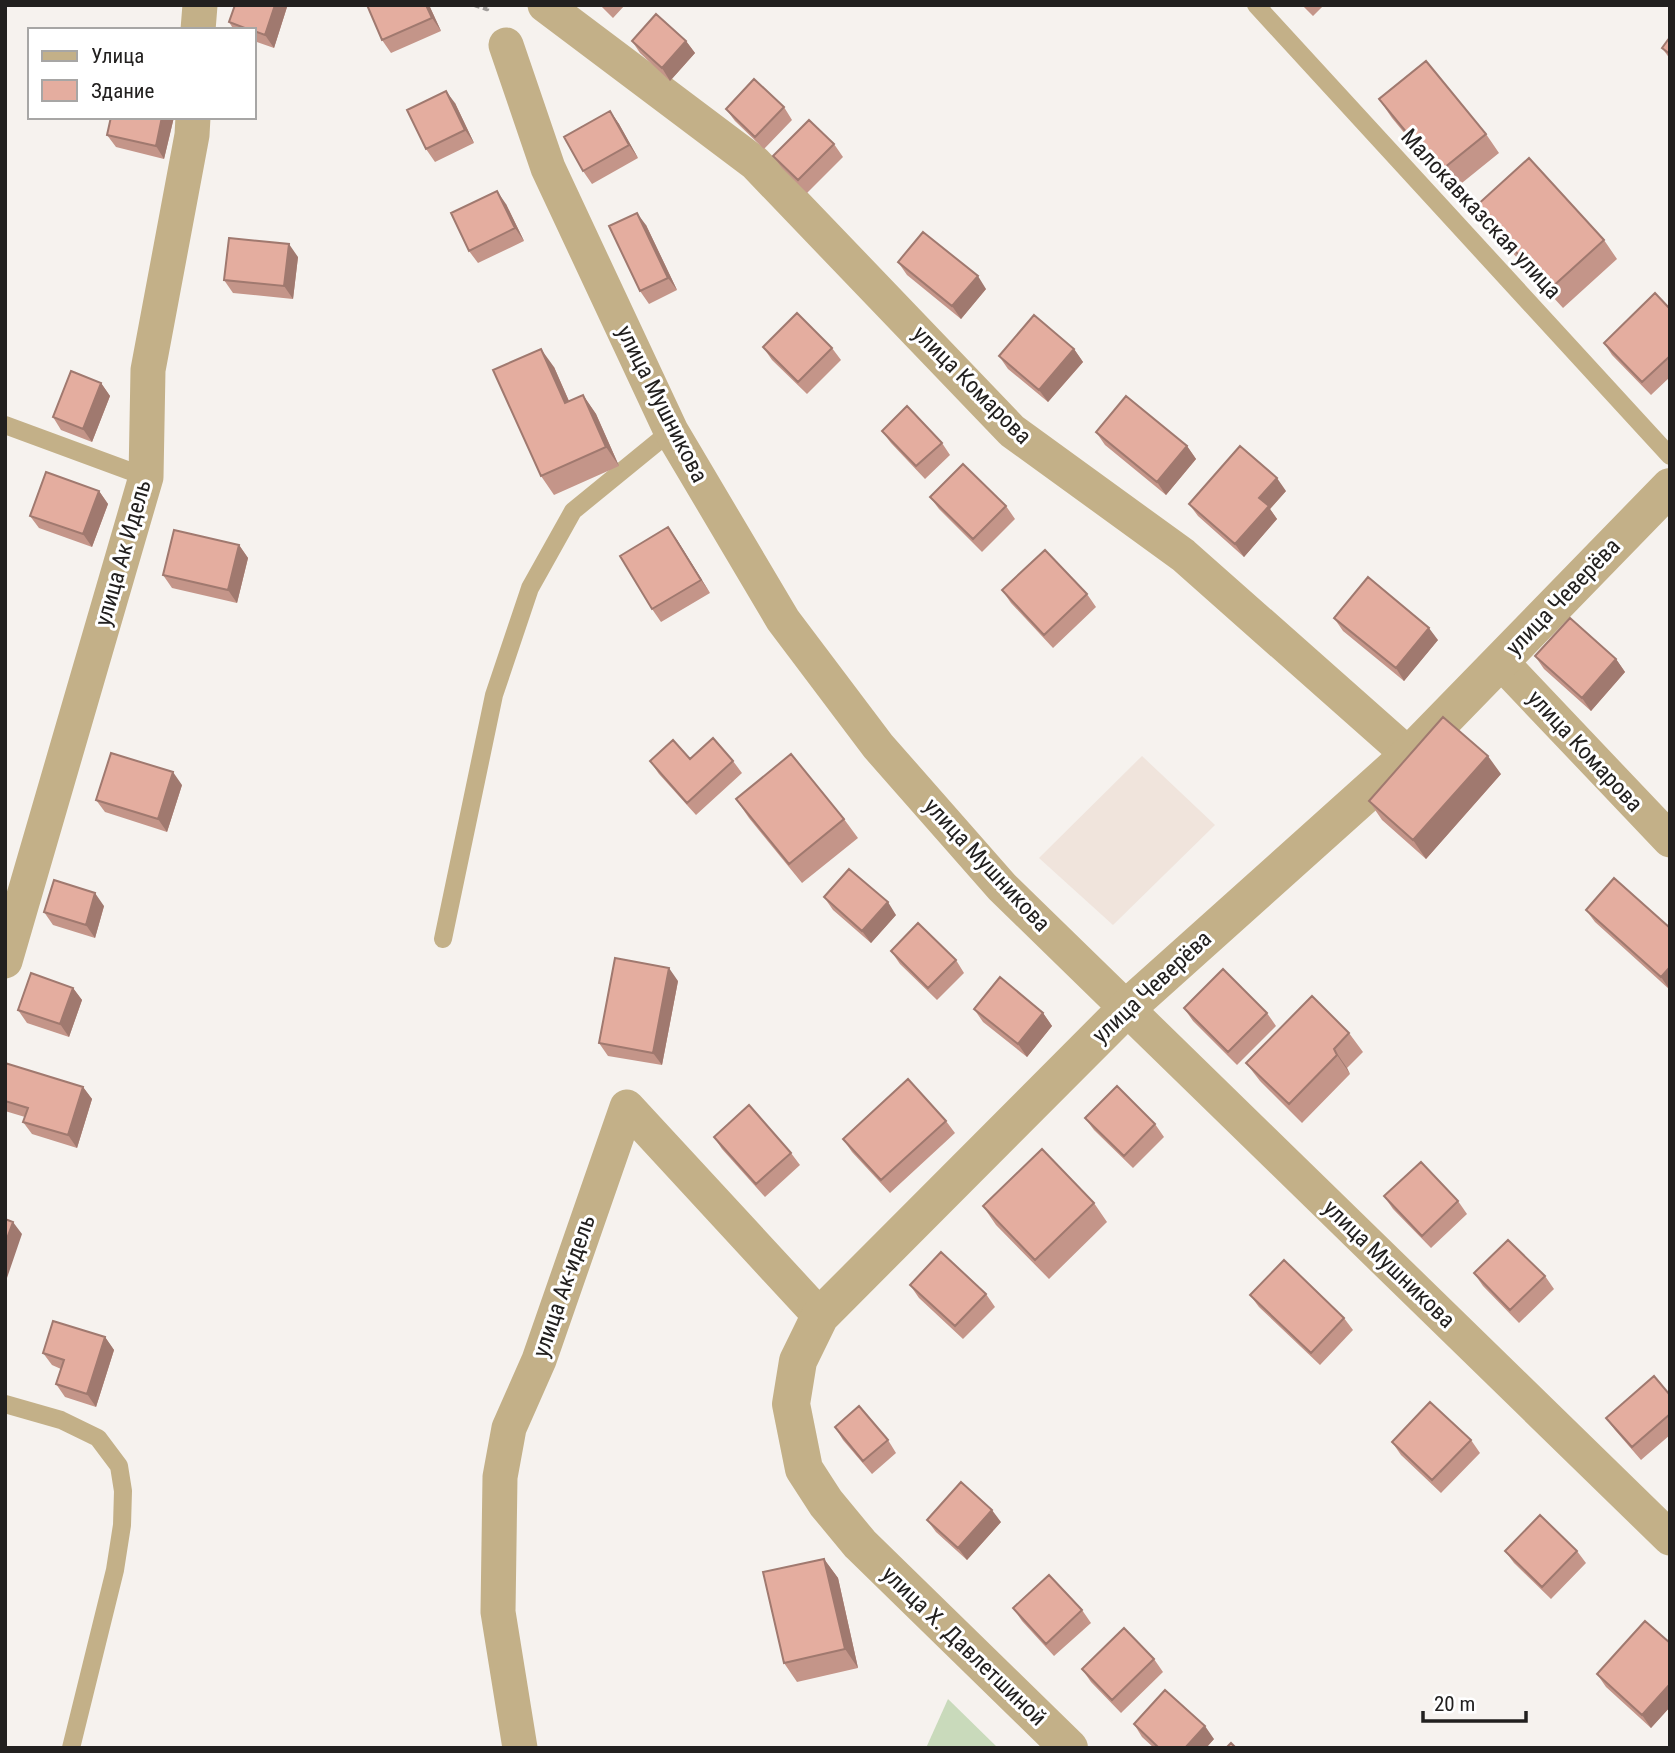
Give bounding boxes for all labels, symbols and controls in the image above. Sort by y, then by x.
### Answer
legend [28,28,256,119]
text: Улица [91,44,144,68]
text: Здание [91,79,155,103]
street label: Малокавказская улица [1395,123,1567,305]
street label: улица Комарова [907,320,1037,450]
street label: улица Мушникова [611,321,713,487]
street label: улица Ак Идель [89,477,157,629]
street label: улица Чеверёва [1500,533,1626,661]
street label: улица Комарова [1522,685,1648,817]
street label: улица Мушникова [918,793,1056,937]
street label: улица Чеверёва [1087,925,1217,1049]
street label: улица Мушникова [1318,1194,1460,1334]
street label: улица Ак-идель [527,1211,601,1361]
street label: улица Х. Давлетшиной [876,1561,1052,1731]
scale bar [1423,1680,1526,1724]
text: 20 m [1434,1692,1475,1716]

